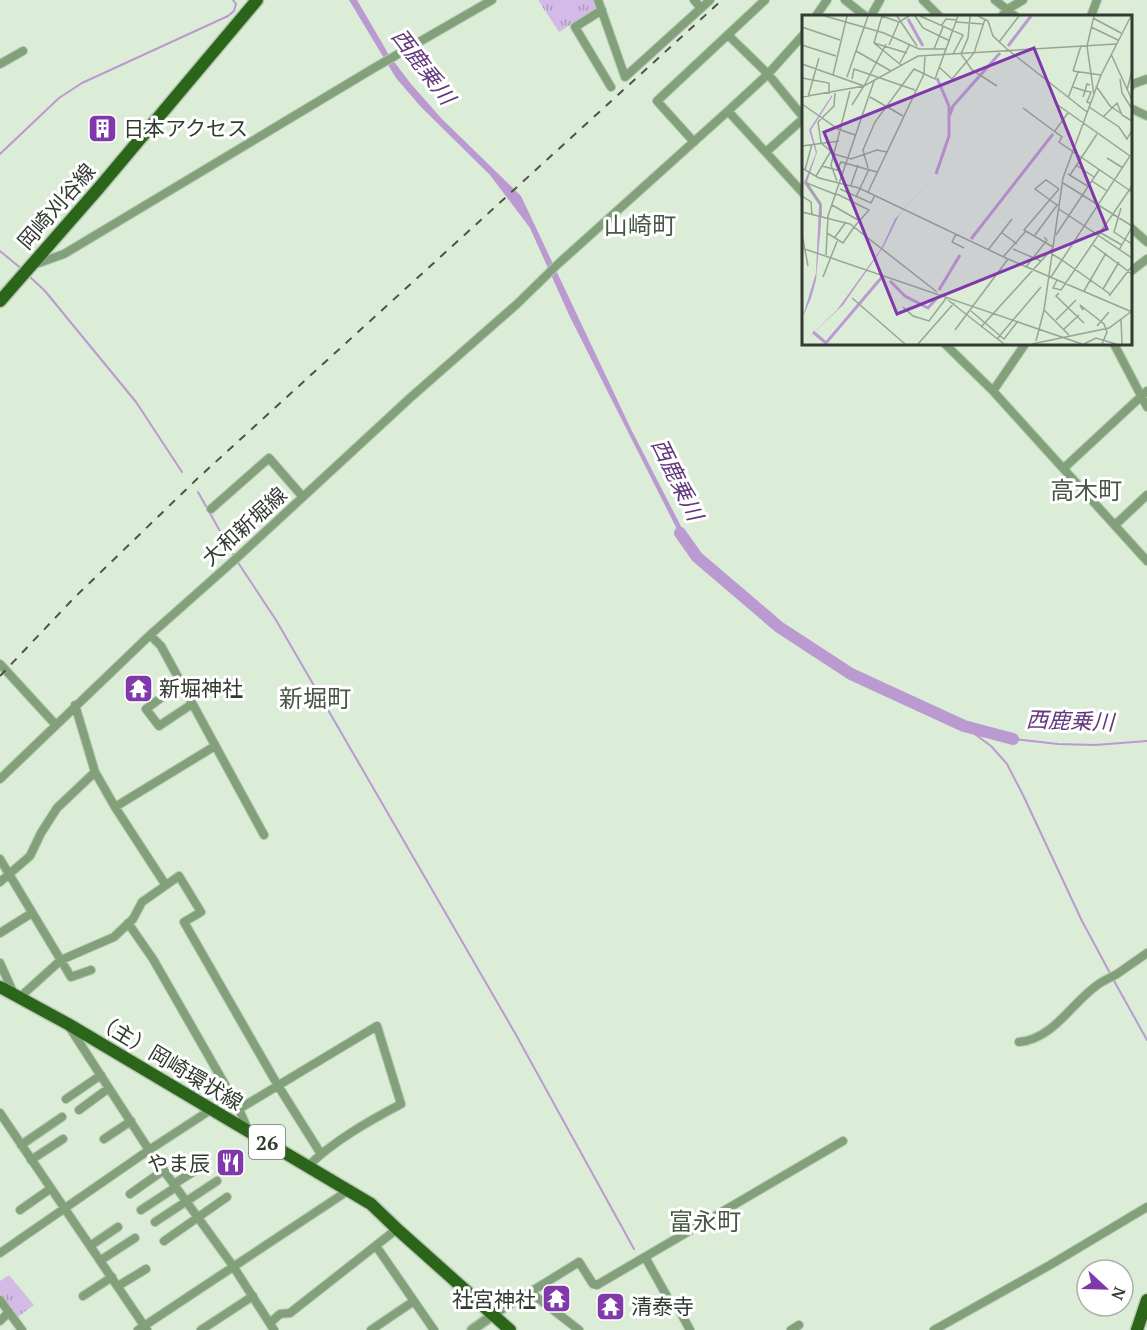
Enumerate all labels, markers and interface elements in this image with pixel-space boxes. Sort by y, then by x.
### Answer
inset map [802,15,1132,345]
water label: 西鹿乗川 [386,22,463,111]
building icon: 日本アクセス [86,112,118,144]
place label: 日本アクセス [123,114,248,142]
street label: 岡崎刈谷線 [11,157,101,255]
district label: 山崎町 [604,209,676,241]
water label: 西鹿乗川 [646,433,711,527]
district label: 高木町 [1050,474,1122,506]
street label: 大和新堀線 [196,480,292,572]
temple icon: 新堀神社 [122,672,154,704]
place label: 新堀神社 [159,674,243,702]
district label: 新堀町 [279,682,351,714]
water label: 西鹿乗川 [1026,704,1116,736]
street label: （主）岡崎環状線 [90,1006,248,1116]
road number: 26 [249,1125,285,1159]
restaurant icon: やま辰 [215,1147,247,1179]
place label: やま辰 [147,1149,210,1177]
district label: 富永町 [669,1205,741,1237]
north arrow [1075,1258,1135,1318]
temple icon: 社宮神社 [541,1283,573,1315]
text: N [1106,1284,1131,1303]
place label: 社宮神社 [452,1285,536,1313]
temple icon: 清泰寺 [594,1290,626,1322]
place label: 清泰寺 [631,1292,694,1320]

